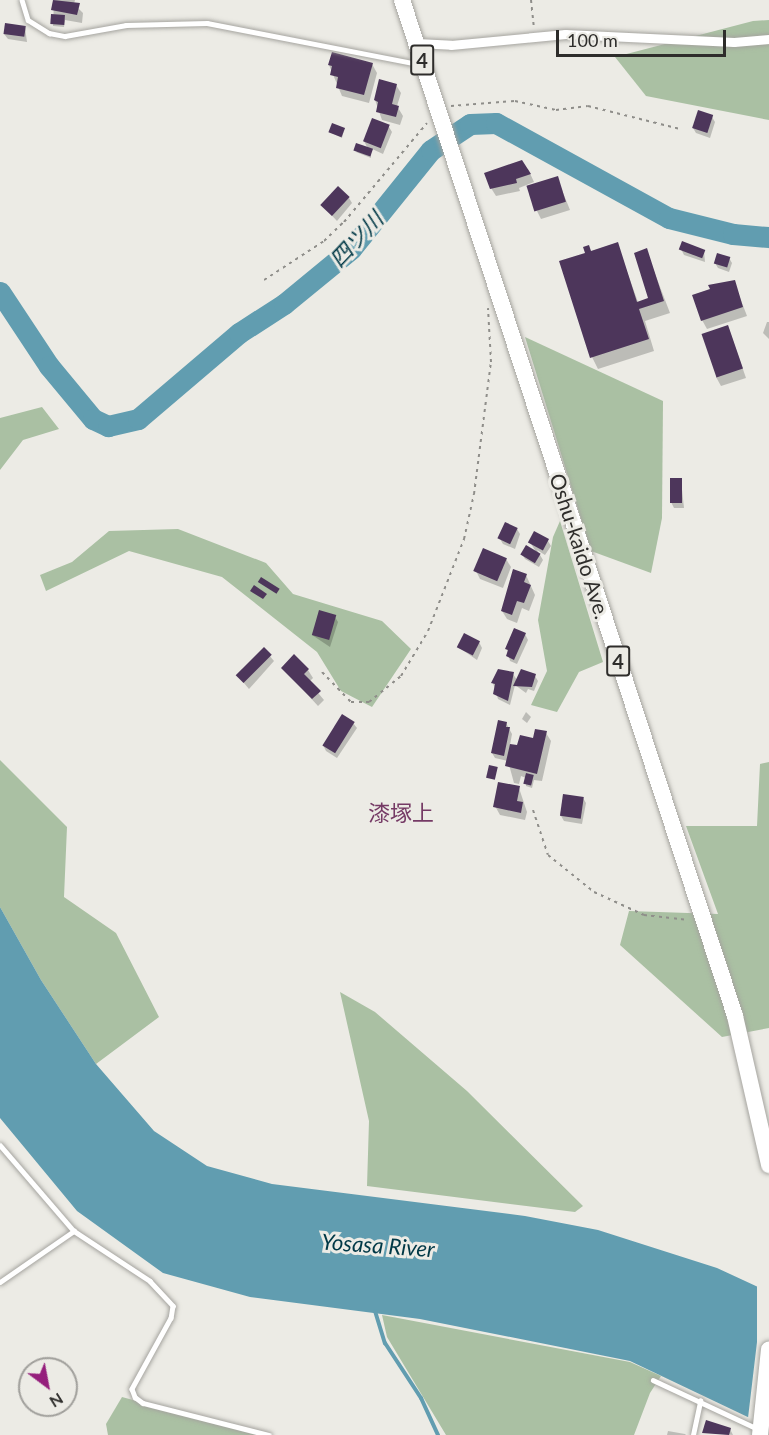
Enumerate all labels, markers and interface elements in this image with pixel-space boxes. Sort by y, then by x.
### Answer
scale bar [559,18,728,56]
text: 100 m [567,29,618,51]
road number: 4 [410,43,434,77]
water label: 四ツ川 [324,206,388,272]
street label: Oshu-kaido Ave. [545,470,615,622]
road number: 4 [606,644,630,678]
district label: 漆塚上 [368,800,434,826]
water label: Yosasa River [321,1228,435,1262]
north arrow [18,1357,78,1417]
text: N [46,1390,67,1412]

